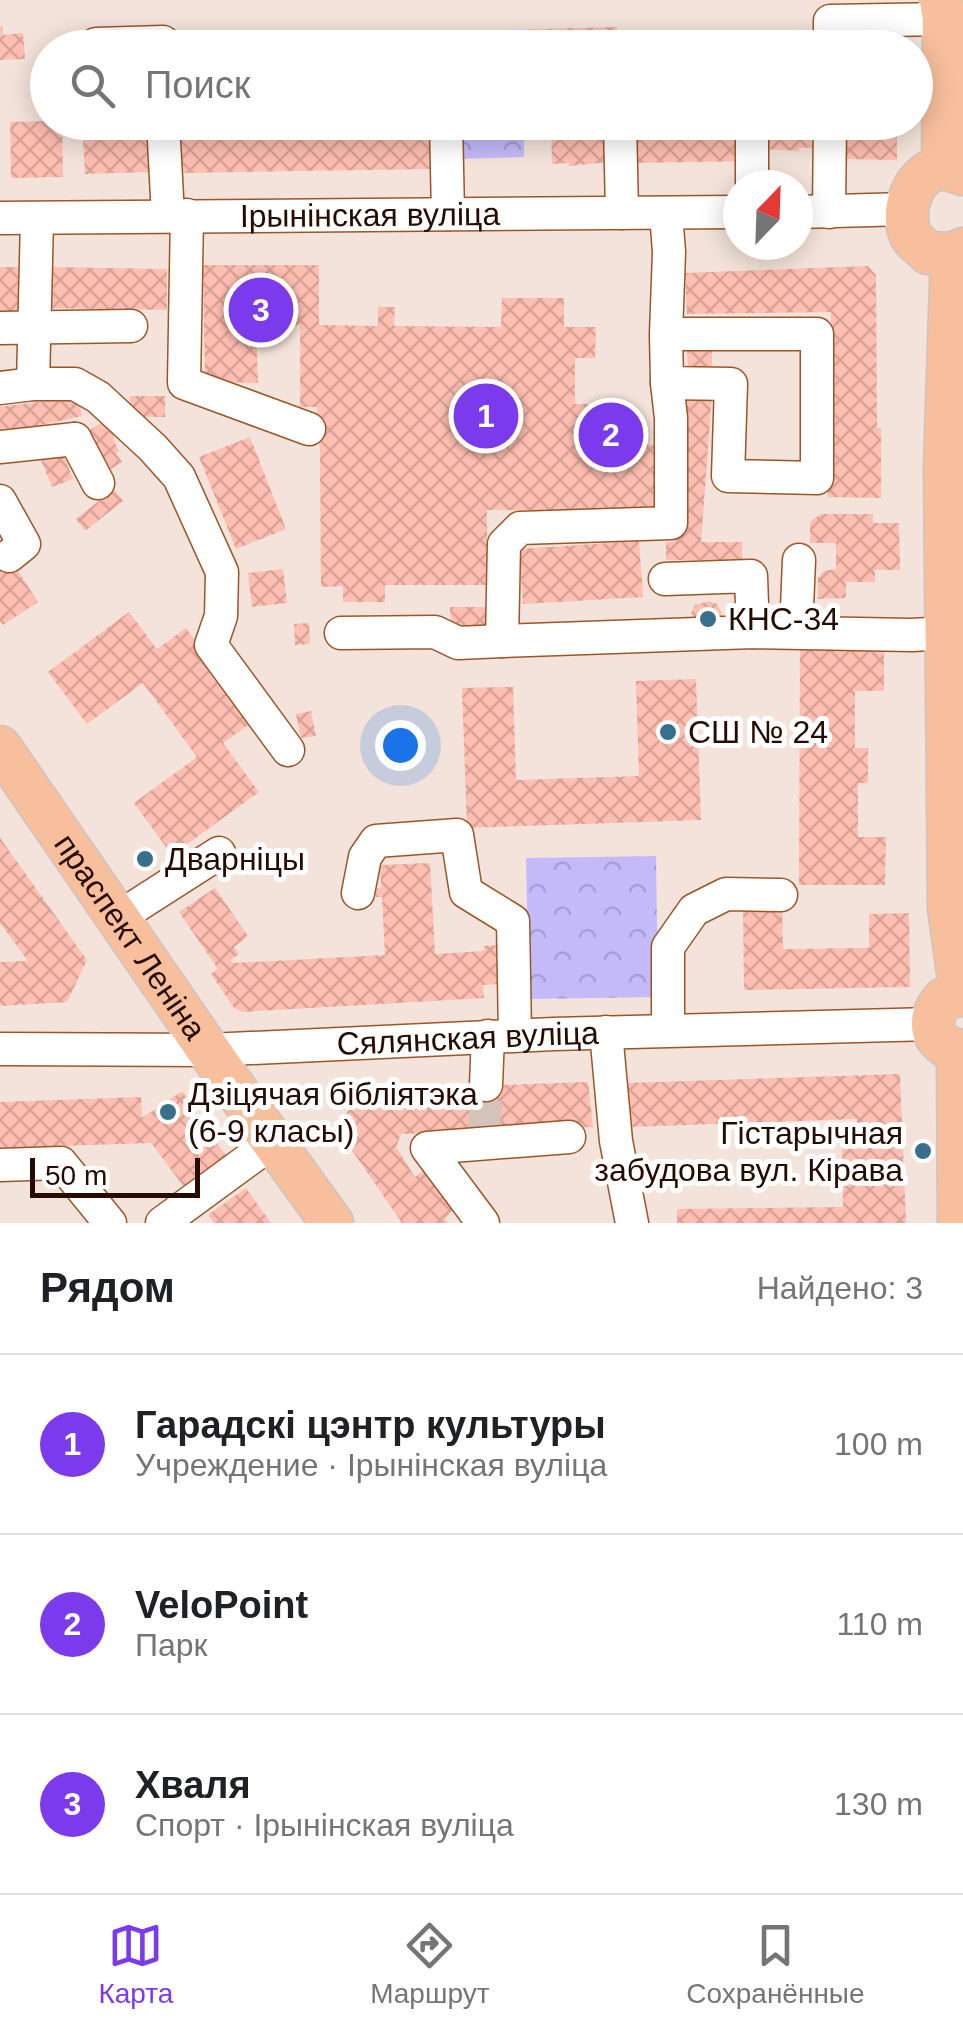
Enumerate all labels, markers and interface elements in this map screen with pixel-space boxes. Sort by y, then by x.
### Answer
search box [30,30,933,140]
icon: search [65,58,120,113]
text: Поиск [145,64,250,106]
north arrow [723,170,813,260]
street label: Ірынінская вуліца [240,196,501,234]
pin: 3 [228,272,294,348]
pin: 1 [454,378,518,454]
pin: 2 [578,398,644,472]
place label: КНС-34 [728,601,839,637]
marker: КНС-34 [697,608,719,630]
place label: СШ № 24 [688,714,828,750]
your location [375,720,426,771]
marker: СШ № 24 [657,721,679,743]
street label: праспект Леніна [47,827,213,1046]
place label: Дварніцы [165,841,305,877]
marker: Дварніцы [134,848,156,870]
street label: Сялянская вуліца [336,1015,599,1062]
place label: Дзіцячая бібліятэка (6-9 класы) [188,1076,478,1149]
marker: Дзіцячая бібліятэка (6-9 класы) [157,1101,179,1123]
place label: Гістарычная забудова вул. Кірава [594,1115,903,1188]
marker: Гістарычная забудова вул. Кірава [912,1140,934,1162]
scale bar [30,1153,200,1198]
text: 50 m [45,1160,107,1191]
text: Рядом [40,1264,175,1311]
text: Найдено: 3 [757,1270,923,1306]
text: Гарадскі цэнтр культуры [135,1404,606,1446]
text: 1 [64,1426,81,1462]
text: 100 m [834,1426,923,1462]
text: Учреждение · Ірынінская вуліца [135,1447,607,1483]
text: VeloPoint [135,1584,308,1626]
text: 2 [64,1606,81,1642]
text: 110 m [836,1606,923,1642]
text: Парк [135,1627,208,1663]
text: Хваля [135,1764,251,1806]
text: 3 [64,1786,81,1822]
text: 130 m [834,1786,923,1822]
text: Спорт · Ірынінская вуліца [135,1807,514,1843]
tab: Карта [98,1918,173,2010]
tab: Маршрут [370,1918,489,2010]
tab: Сохранённые [686,1918,865,2010]

